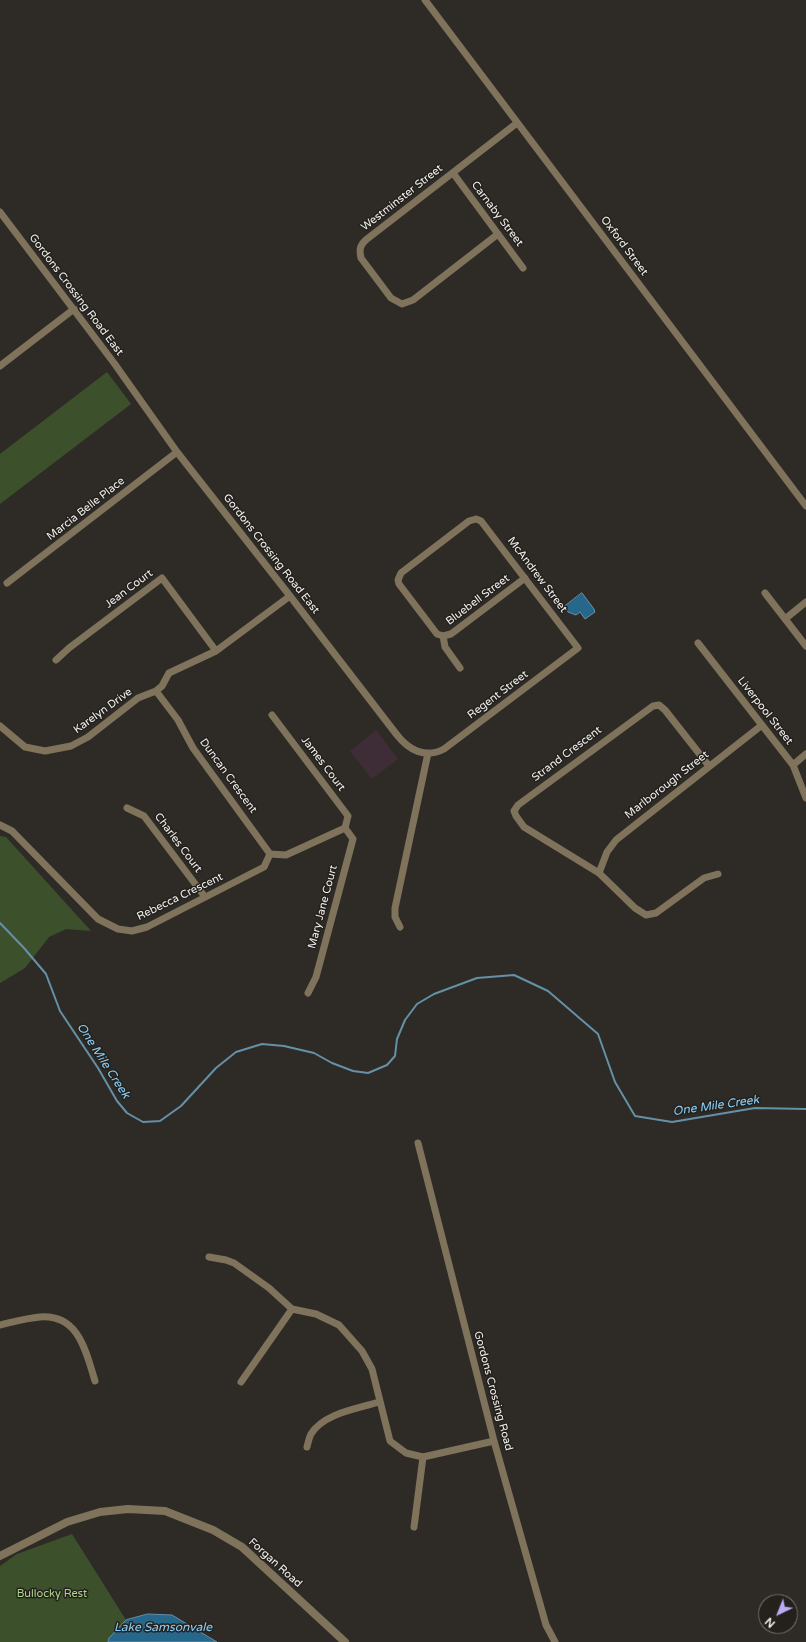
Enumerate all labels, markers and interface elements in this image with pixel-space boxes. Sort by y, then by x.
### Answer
street label: Westminster Street [359,162,445,234]
street label: Carnaby Street [468,179,526,249]
street label: Oxford Street [597,214,651,278]
street label: Gordons Crossing Road East [26,232,126,358]
street label: Marcia Belle Place [44,475,128,543]
street label: Gordons Crossing Road East [220,491,322,617]
street label: McAndrew Street [504,535,570,615]
street label: Jean Court [103,567,155,611]
street label: Bluebell Street [444,572,512,628]
street label: Regent Street [465,668,531,722]
street label: Liverpool Street [734,674,796,748]
street label: Karelyn Drive [71,685,135,737]
street label: Strand Crescent [530,724,604,784]
street label: James Court [298,734,348,794]
street label: Duncan Crescent [196,736,260,816]
street label: Marlborough Street [622,748,712,822]
street label: Charles Court [151,811,205,875]
street label: Mary Jane Court [305,864,341,950]
street label: Rebecca Crescent [135,870,225,924]
water label: One Mile Creek [73,1021,133,1101]
water label: One Mile Creek [672,1093,760,1119]
street label: Gordons Crossing Road [471,1330,515,1452]
street label: Forgan Road [246,1536,304,1590]
park label: Bullocky Rest [17,1587,87,1601]
north arrow [758,1594,798,1634]
text: N [762,1615,778,1630]
water label: Lake Samsonvale [114,1621,212,1635]

